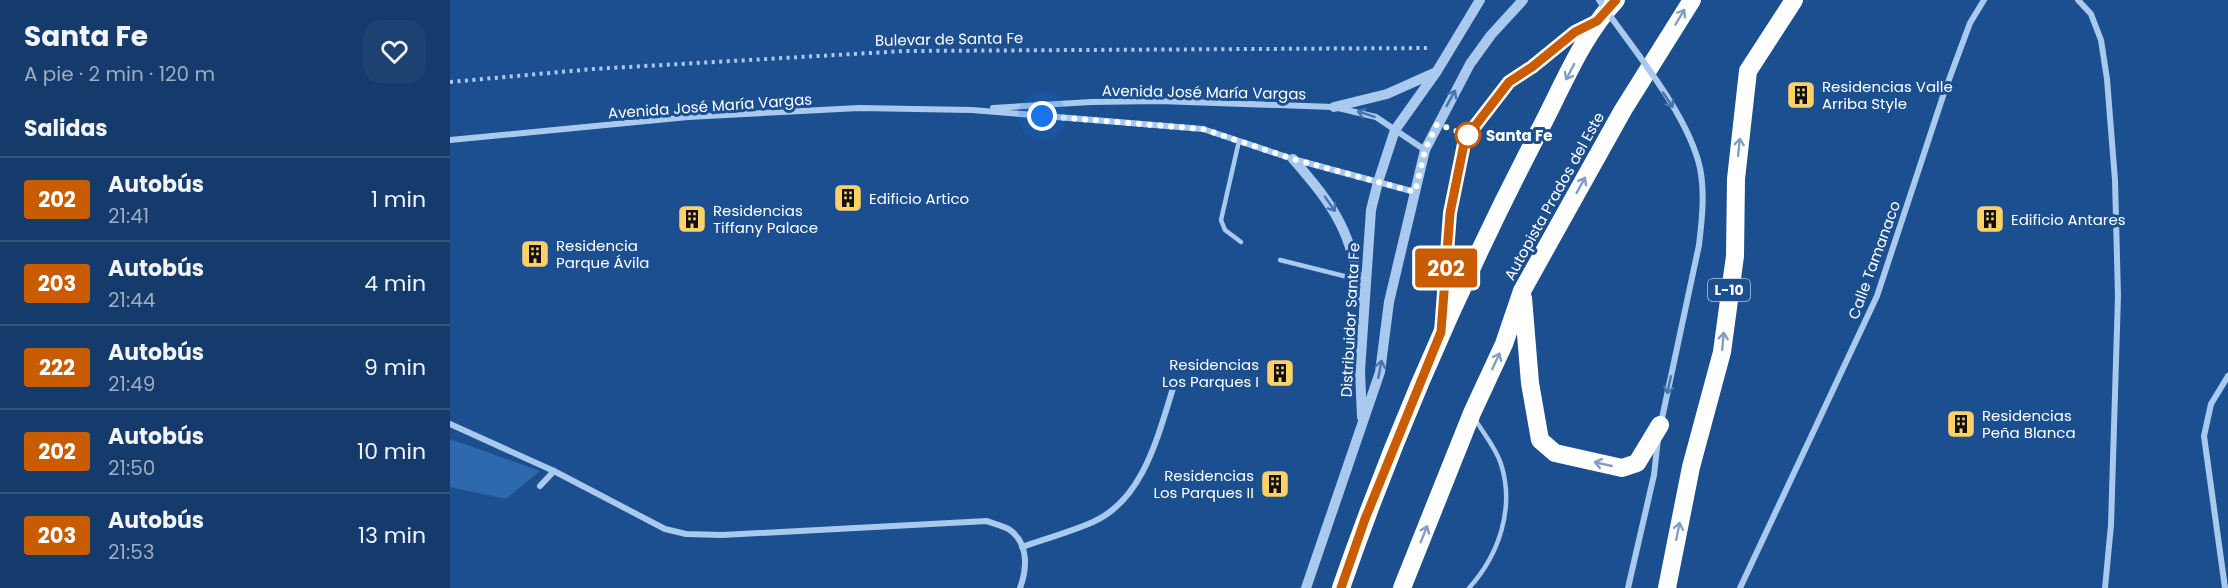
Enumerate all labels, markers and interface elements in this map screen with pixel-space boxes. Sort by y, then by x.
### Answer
one-way arrow [1674,9,1686,26]
text: Santa Fe [24,17,148,56]
button: heart [363,20,426,83]
street label: Bulevar de Santa Fe [875,27,1023,51]
text: A pie · 2 min · 120 m [24,60,215,88]
one-way arrow [1564,63,1575,81]
place label: Residencias Valle Arriba Style [1822,76,1953,114]
building icon: Residencias Valle Arriba Style [1785,79,1817,111]
street label: Avenida José María Vargas [1102,80,1307,104]
street label: Avenida José María Vargas [607,88,813,124]
one-way arrow [1445,90,1457,107]
one-way arrow [1662,92,1674,108]
your location [1027,101,1057,131]
one-way arrow [1357,108,1376,119]
street label: Autopista Prados del Este [1499,108,1609,284]
text: Salidas [24,113,108,144]
marker: Santa Fe [1455,122,1481,148]
place label: Santa Fe [1486,125,1552,146]
one-way arrow [1734,138,1745,158]
text: Autobús [108,169,204,200]
one-way arrow [1576,177,1587,195]
building icon: Edificio Artico [832,182,864,214]
text: 1 min [371,184,426,215]
text: 202 [38,185,76,214]
place label: Edificio Artico [869,188,969,209]
one-way arrow [1324,196,1336,212]
street label: Calle Tamanaco [1843,198,1905,322]
place label: Residencias Tiffany Palace [713,200,818,238]
text: 21:41 [108,202,149,230]
building icon: Residencias Tiffany Palace [676,203,708,235]
building icon: Edificio Antares [1974,203,2006,235]
place label: Edificio Antares [2011,209,2126,230]
place label: Residencia Parque Ávila [556,235,650,273]
building icon: Residencia Parque Ávila [519,238,551,270]
street label: Distribuidor Santa Fe [1335,242,1365,398]
line badge: 202 [1412,248,1480,288]
text: Autobús [108,253,204,284]
text: 202 [1427,254,1465,283]
text: 4 min [364,268,426,299]
text: 203 [38,269,76,298]
road number: L-10 [1708,279,1750,301]
text: 21:44 [108,286,155,314]
one-way arrow [1718,332,1729,351]
text: Autobús [108,337,204,368]
text: 9 min [364,352,426,383]
one-way arrow [1491,352,1503,370]
text: 222 [39,353,75,382]
place label: Residencias Los Parques I [1162,354,1259,392]
building icon: Residencias Los Parques I [1264,357,1296,389]
one-way arrow [1375,360,1386,379]
text: 21:49 [108,370,155,398]
one-way arrow [1663,374,1674,394]
place label: Residencias Peña Blanca [1982,405,2076,443]
building icon: Residencias Peña Blanca [1945,408,1977,440]
text: Autobús [108,421,204,452]
text: 10 min [357,436,426,467]
text: 202 [38,437,76,466]
text: 21:50 [108,454,155,482]
one-way arrow [1594,458,1613,469]
place label: Residencias Los Parques II [1153,465,1254,503]
building icon: Residencias Los Parques II [1259,468,1291,500]
text: Autobús [108,505,204,536]
text: 13 min [358,520,426,551]
text: 203 [38,521,76,550]
one-way arrow [1673,521,1684,541]
one-way arrow [1419,525,1430,543]
text: 21:53 [108,538,155,566]

